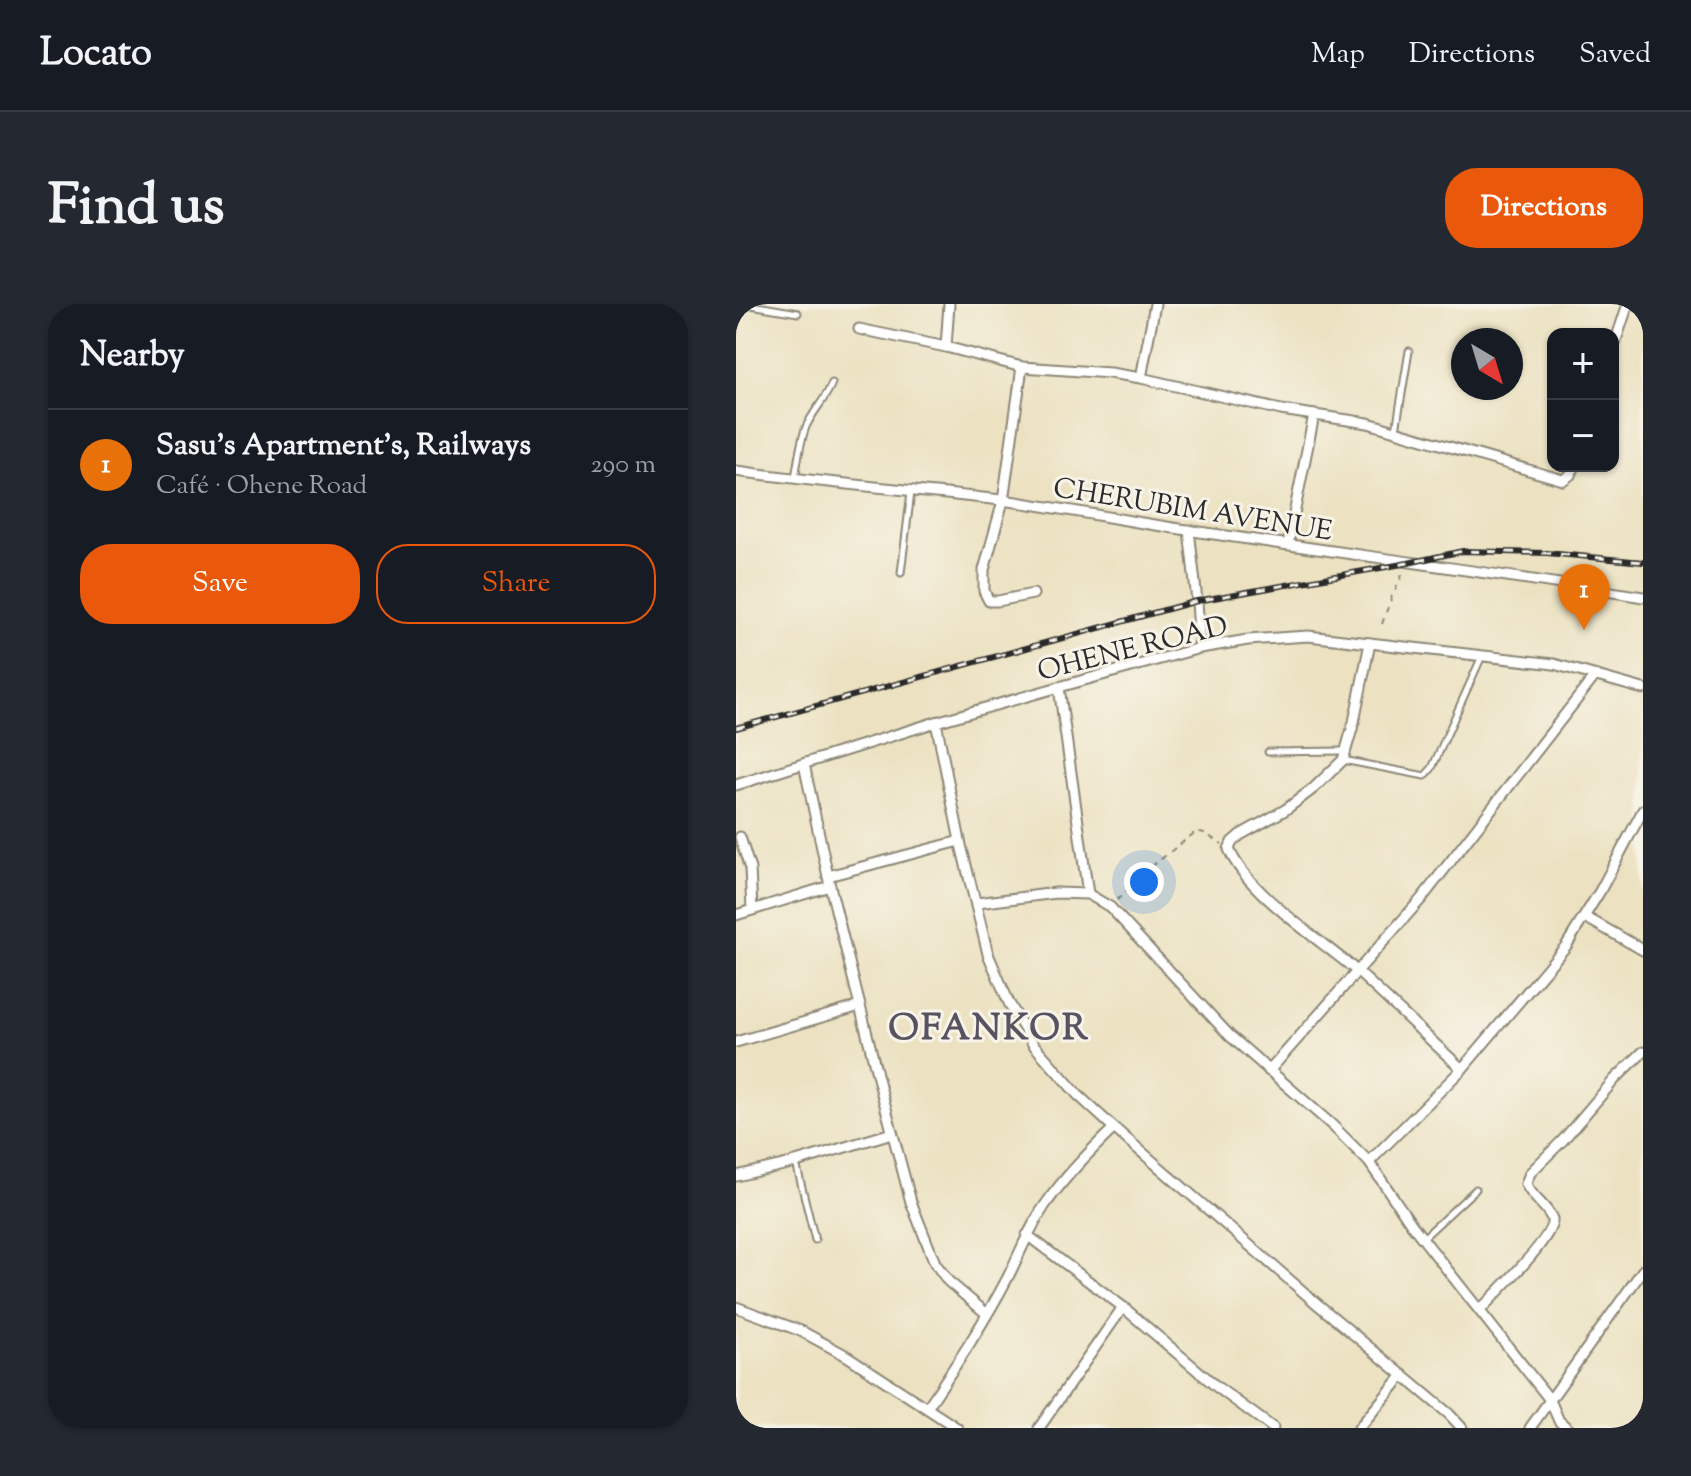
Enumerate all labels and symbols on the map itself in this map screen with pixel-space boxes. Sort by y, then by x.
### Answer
north arrow [1451,328,1523,400]
street label: CHERUBIM AVENUE [1050,469,1335,553]
pin: 1 [1558,564,1610,630]
street label: OHENE ROAD [1033,607,1232,693]
your location [1124,862,1164,902]
district label: OFANKOR [888,1004,1090,1056]

